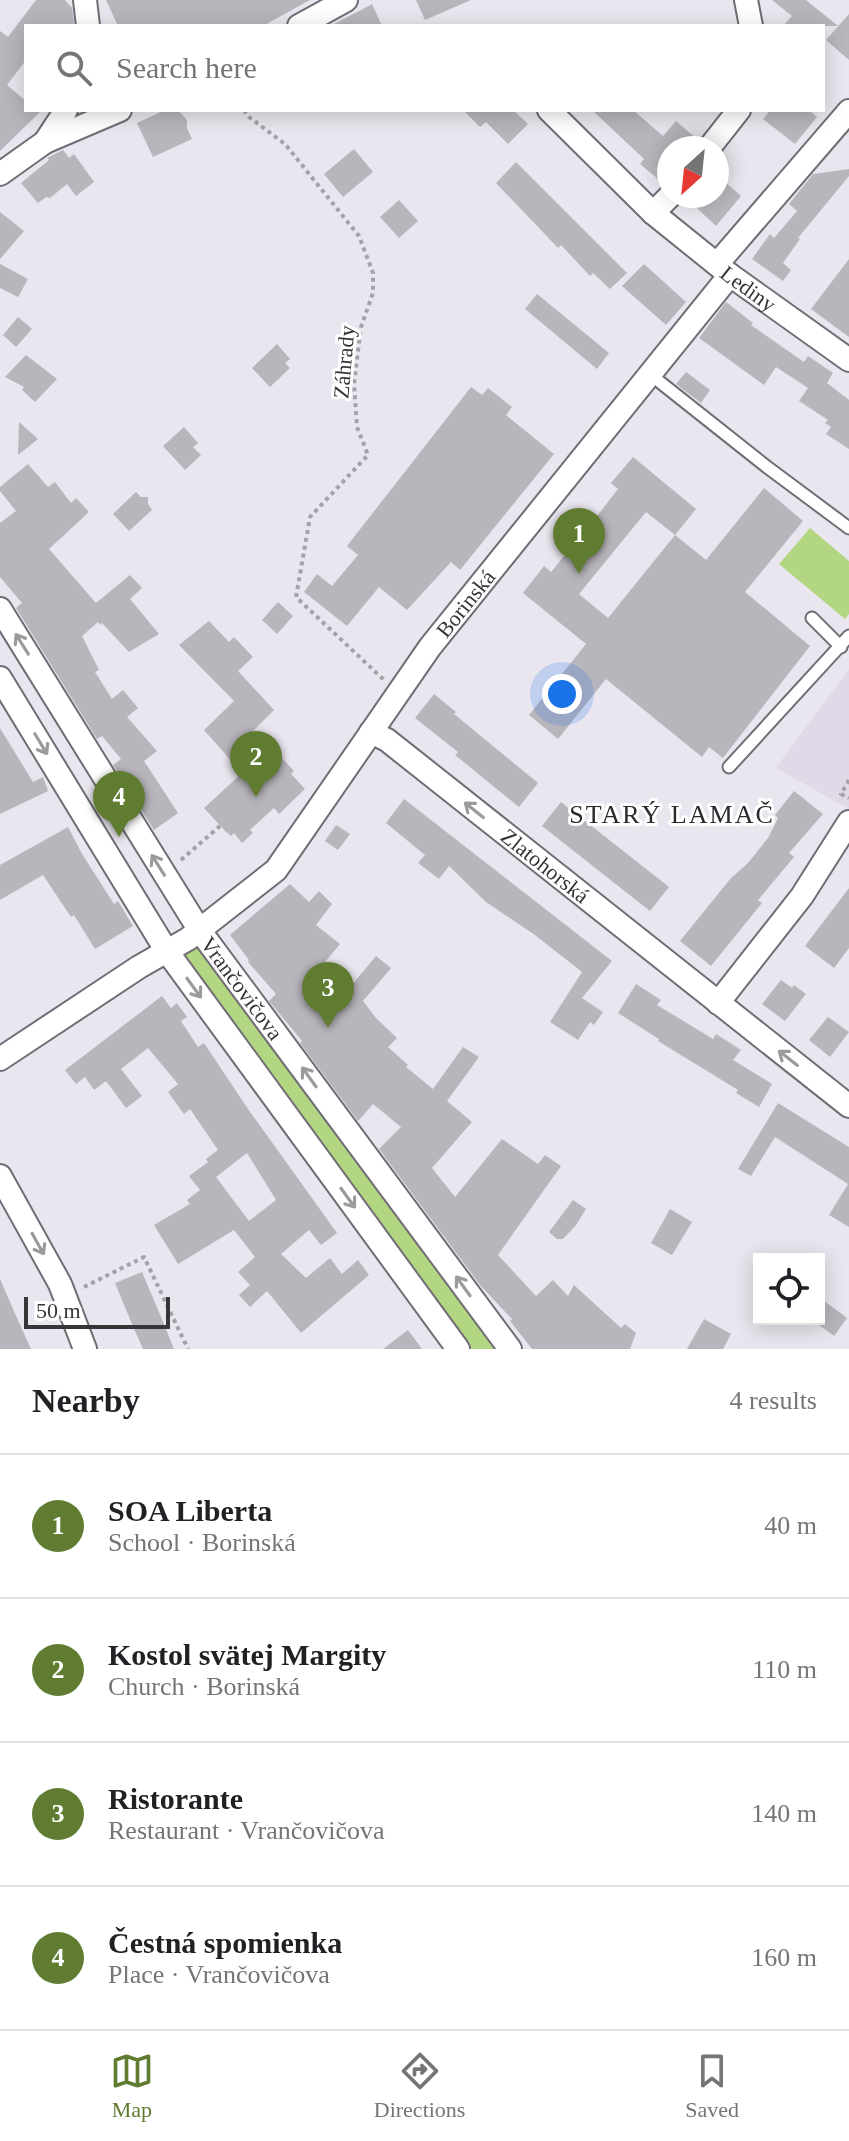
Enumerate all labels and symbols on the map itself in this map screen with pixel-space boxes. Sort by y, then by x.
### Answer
north arrow [657,136,729,208]
street label: Lediny [716,260,781,317]
street label: Záhrady [328,324,360,400]
pin: 1 [553,508,605,574]
street label: Borinská [431,564,500,642]
one-way arrow [13,633,29,656]
your location [542,674,582,714]
pin: 2 [230,731,282,797]
one-way arrow [33,732,49,755]
pin: 4 [93,771,145,837]
district label: STARÝ LAMAČ [569,800,775,829]
one-way arrow [464,801,485,818]
street label: Zlatohorská [496,823,595,908]
one-way arrow [150,855,166,877]
street label: Vrančovičova [196,932,289,1045]
pin: 3 [302,962,354,1028]
one-way arrow [185,977,202,998]
one-way arrow [778,1050,799,1067]
one-way arrow [300,1067,317,1089]
one-way arrow [339,1186,356,1208]
one-way arrow [30,1232,46,1255]
one-way arrow [455,1276,472,1298]
scale bar [24,1293,170,1329]

